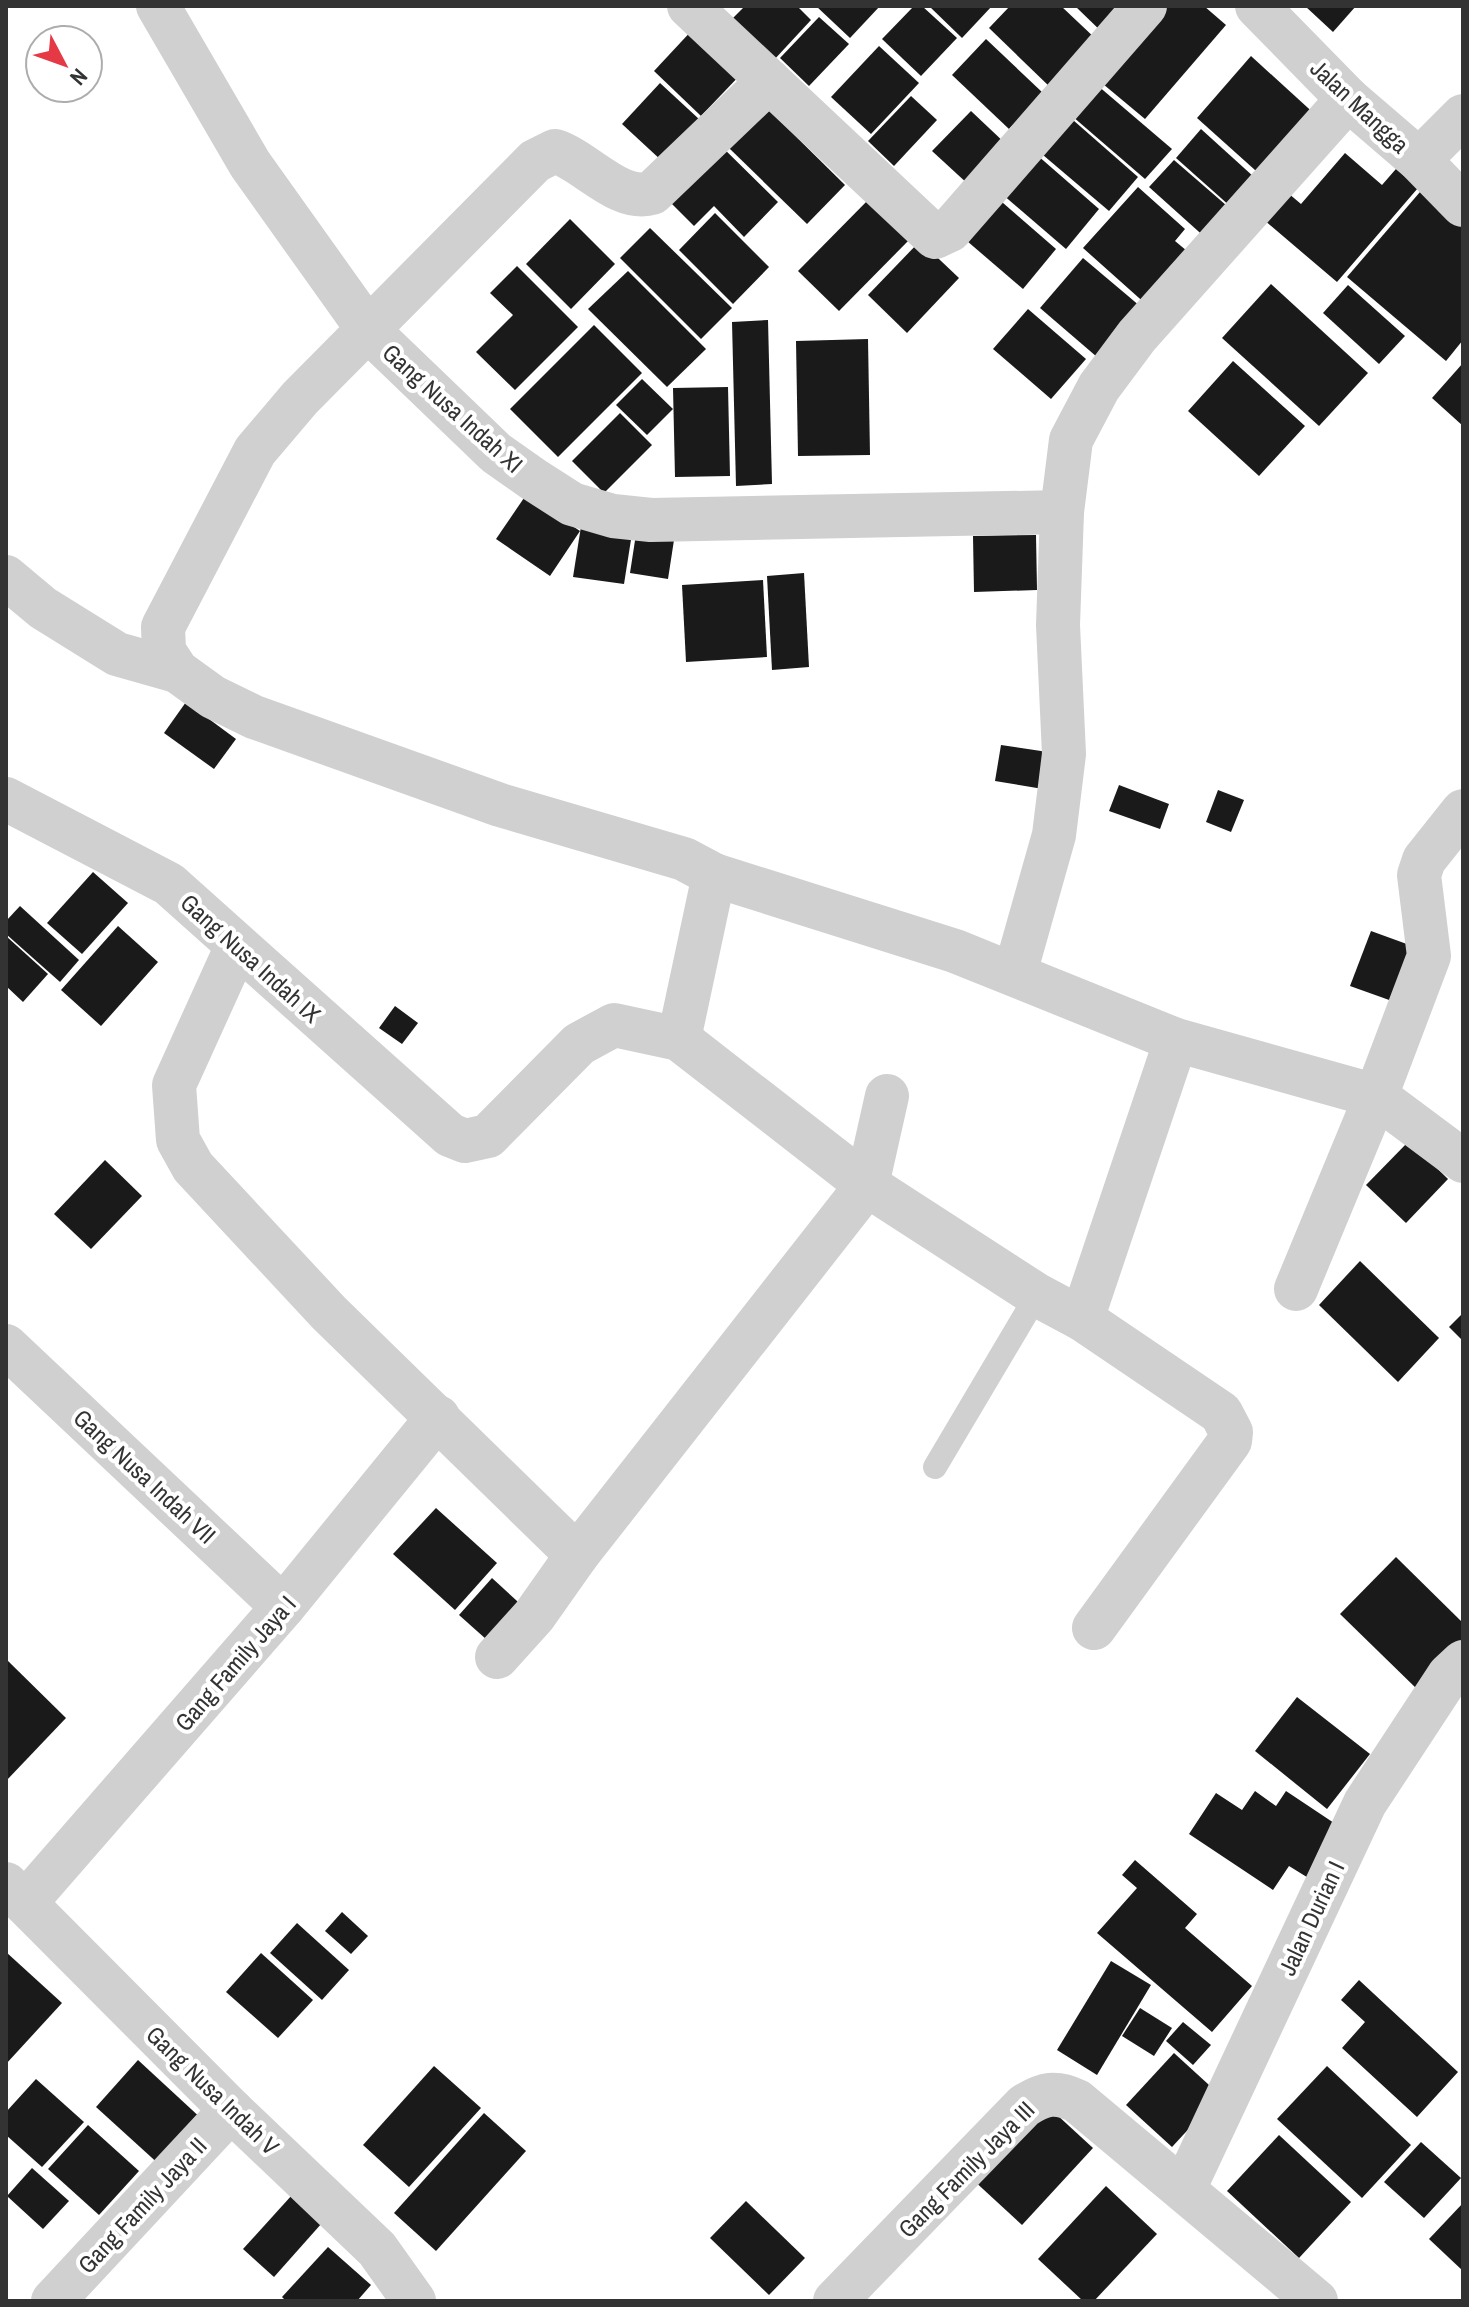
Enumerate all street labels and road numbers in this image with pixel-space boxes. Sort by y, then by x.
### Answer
street label: Jalan Mangga [1304,52,1416,160]
street label: Gang Nusa Indah XI [376,336,530,480]
street label: Gang Nusa Indah IX [174,886,329,1030]
street label: Gang Nusa Indah VII [67,1402,223,1550]
street label: Gang Family Jaya I [167,1588,303,1738]
street label: Jalan Durian I [1271,1856,1351,1980]
street label: Gang Nusa Indah V [140,2018,286,2162]
street label: Gang Family Jaya III [891,2094,1041,2244]
street label: Gang Family Jaya II [71,2130,213,2280]

